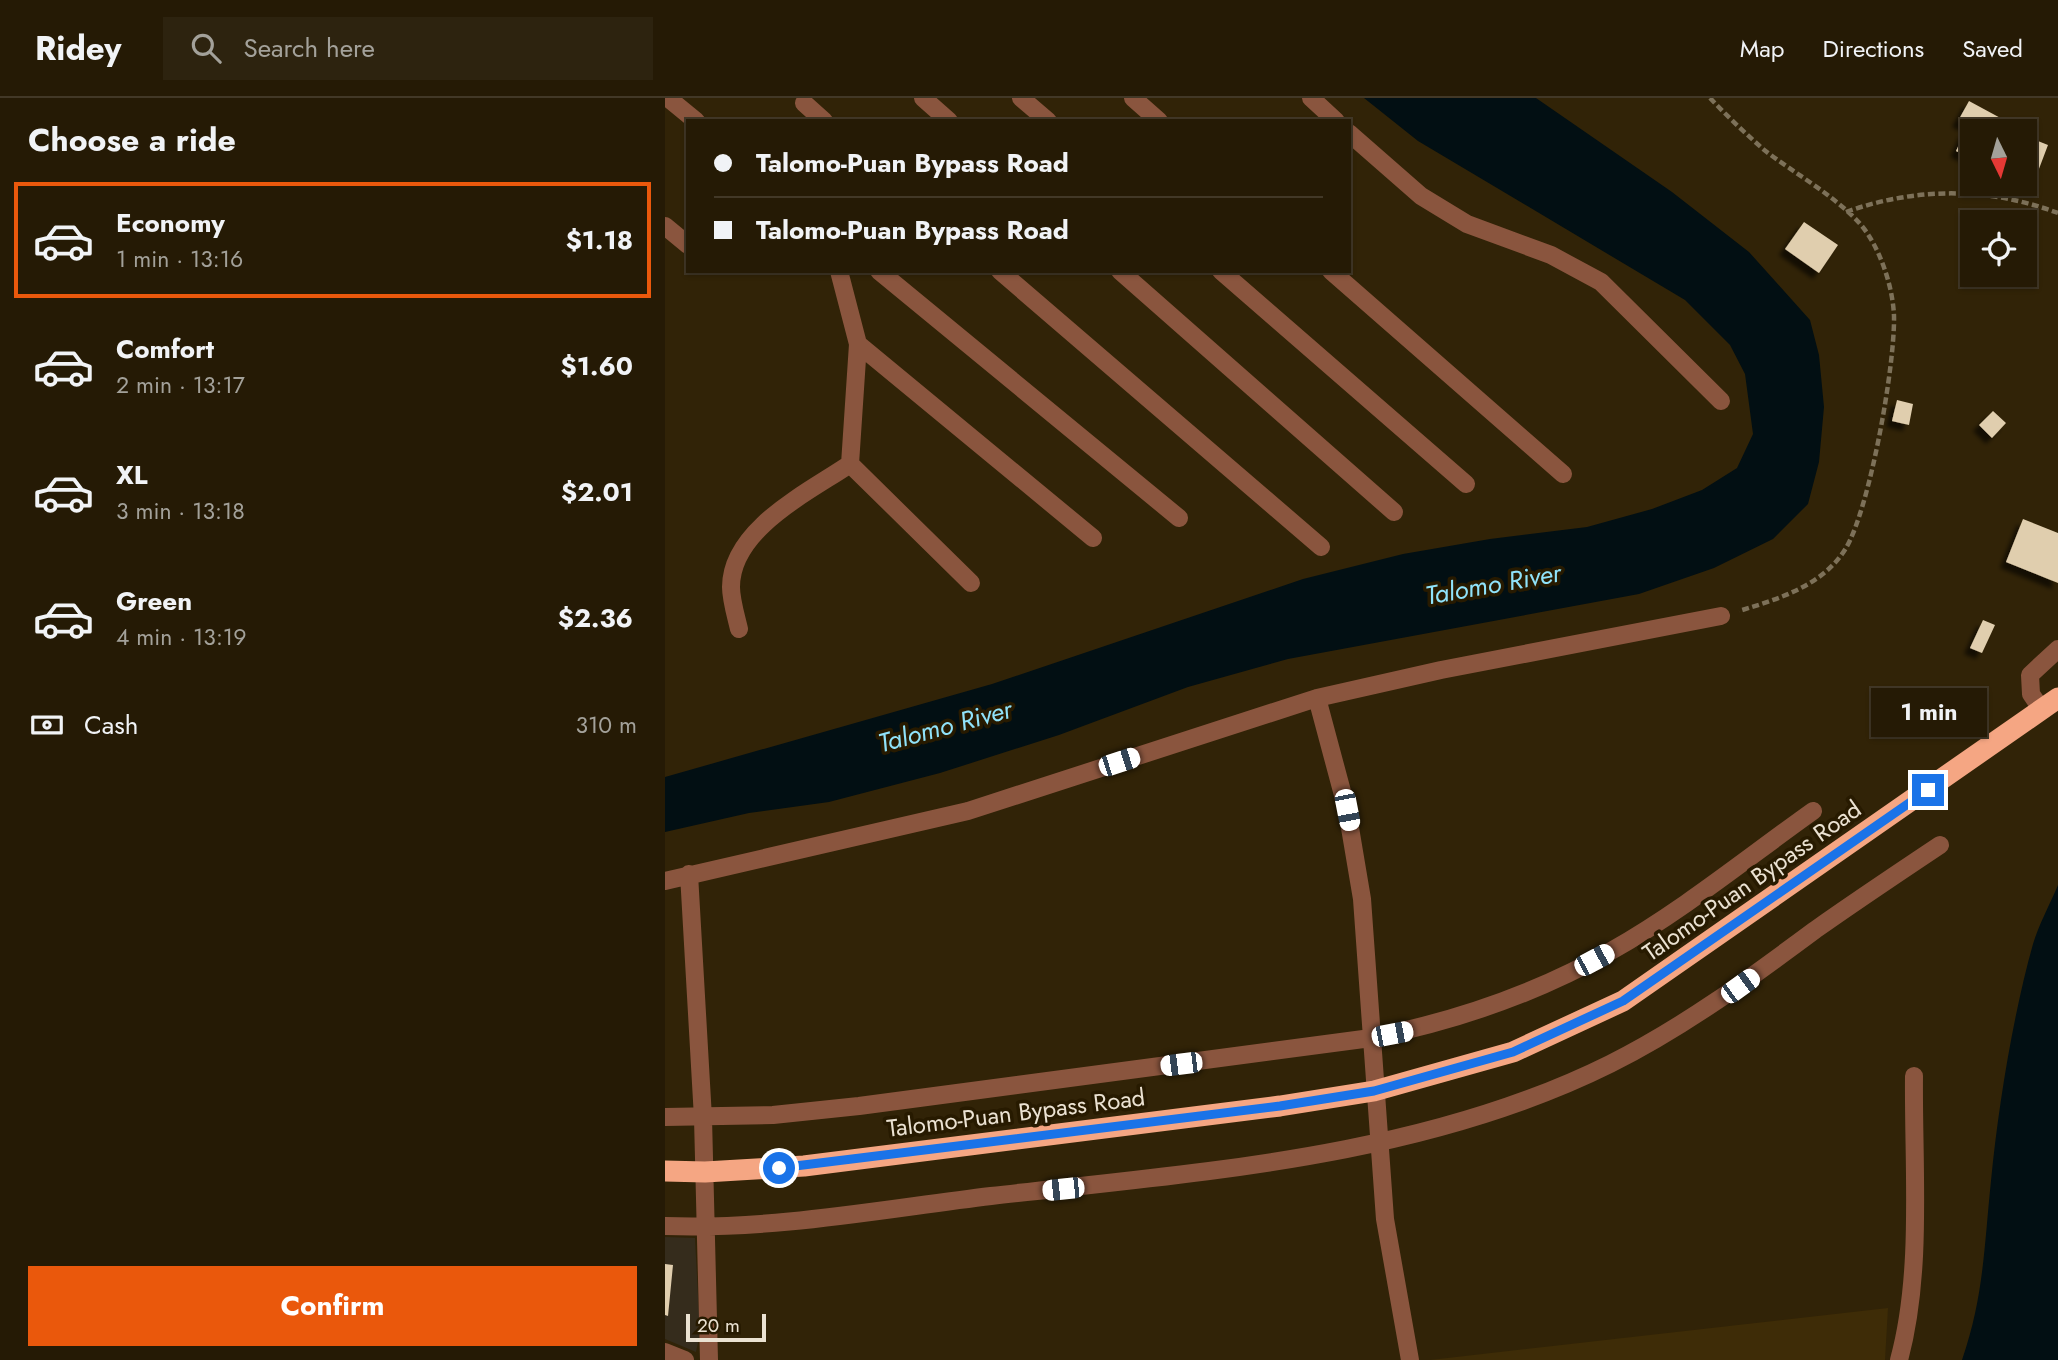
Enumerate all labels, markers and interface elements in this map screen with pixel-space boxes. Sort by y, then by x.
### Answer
search box [163,17,653,80]
text: Ridey [35,25,121,72]
icon: search [187,29,225,67]
text: Search here [243,29,375,67]
text: Map [1740,31,1785,66]
text: Directions [1823,31,1924,66]
text: Saved [1962,31,2023,66]
text: Choose a ride [28,117,236,163]
north arrow [1960,119,2037,196]
map controls [1960,119,2037,287]
text: Talomo-Puan Bypass Road [756,144,1069,182]
text: Economy [116,204,225,242]
icon: car [32,209,95,272]
button: locate [1960,210,2037,287]
text: Talomo-Puan Bypass Road [756,211,1069,249]
text: $1.18 [566,221,633,259]
text: 1 min · 13:16 [116,242,243,276]
text: Comfort [116,330,214,368]
icon: car [32,335,95,398]
text: $1.60 [561,347,633,385]
text: 2 min · 13:17 [116,368,245,402]
text: XL [116,456,148,494]
icon: car [32,461,95,524]
text: $2.01 [561,473,633,511]
text: 3 min · 13:18 [116,494,245,528]
water label: Talomo River [1422,553,1565,615]
text: Green [116,582,192,620]
icon: car [32,587,95,650]
text: $2.36 [558,599,633,637]
text: 4 min · 13:19 [116,620,246,654]
callout: 1 min [1870,688,1986,738]
water label: Talomo River [874,690,1018,762]
text: 1 min [1900,695,1958,729]
icon: cash [28,706,66,744]
text: Cash [84,706,138,744]
text: 310 m [575,708,637,742]
car [1096,746,1143,778]
route end [1912,774,1944,806]
car [1333,787,1362,833]
street label: Talomo-Puan Bypass Road [1635,792,1868,969]
car [1571,941,1618,979]
car [1717,965,1764,1007]
car [1370,1020,1415,1048]
car [1159,1051,1204,1077]
street label: Talomo-Puan Bypass Road [885,1079,1147,1146]
route start [763,1152,795,1184]
car [1042,1176,1085,1202]
button: Confirm [28,1266,637,1346]
scale bar [686,1311,767,1343]
text: 20 m [697,1312,740,1339]

